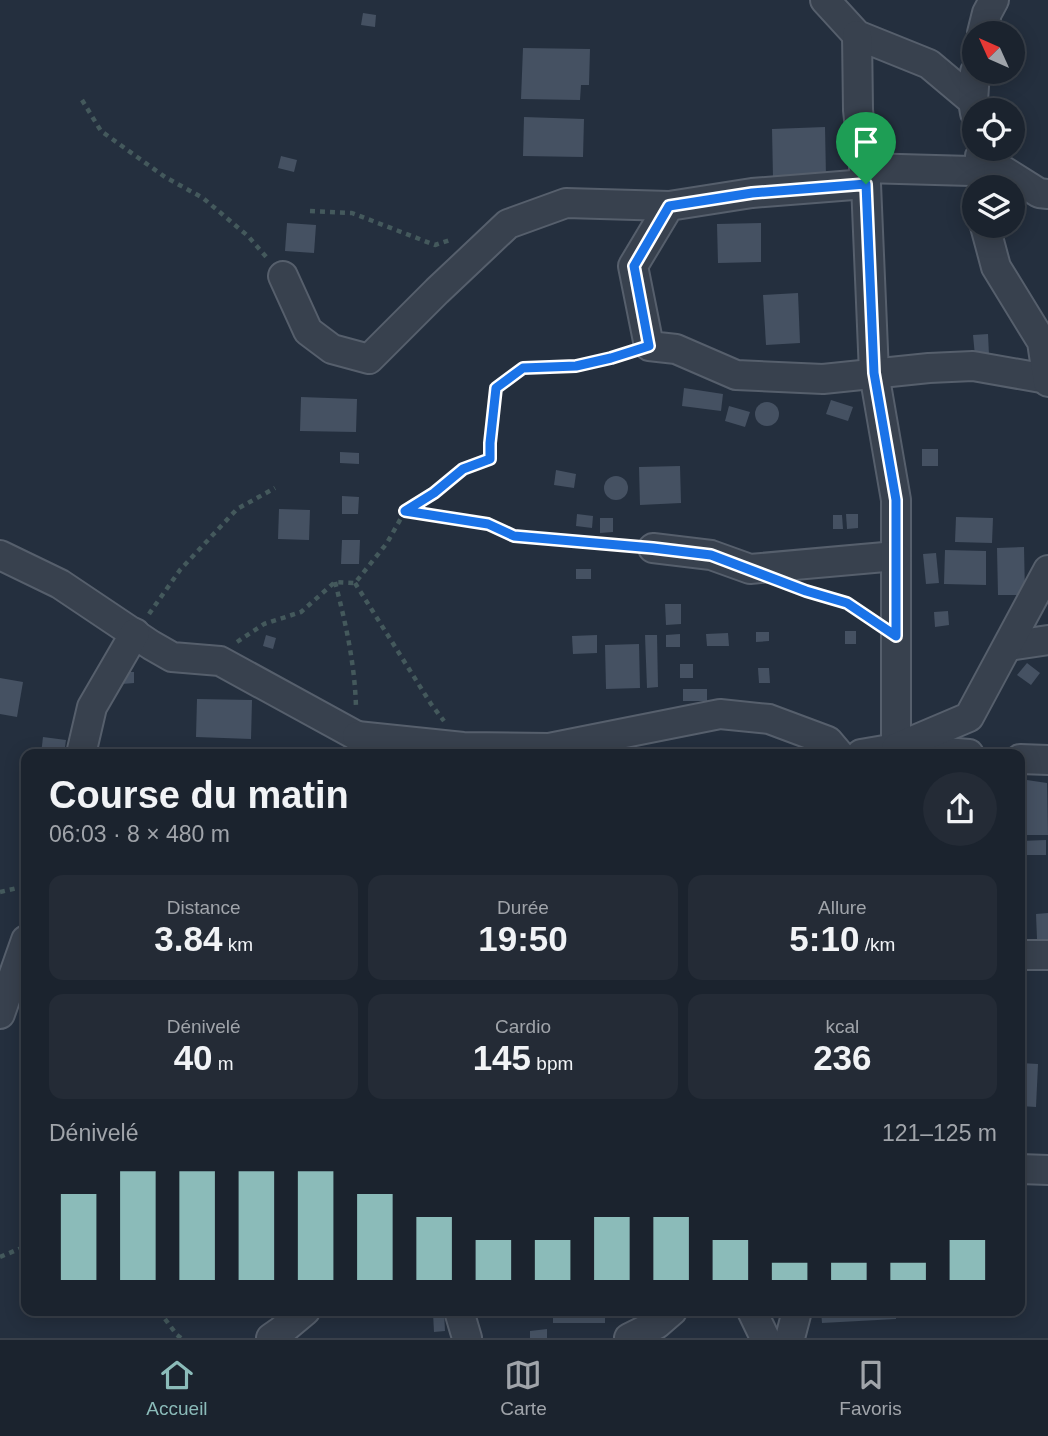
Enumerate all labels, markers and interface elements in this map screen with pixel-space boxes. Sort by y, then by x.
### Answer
north arrow [962,21,1026,84]
map controls [962,21,1025,238]
button: locate [962,98,1025,161]
pin [836,112,896,184]
icon: arrive [847,123,885,161]
button: layers [962,175,1025,238]
button: share [923,772,997,846]
text: Course du matin [49,774,349,816]
text: 06:03 · 8 × 480 m [49,821,230,847]
text: Distance [167,897,241,918]
text: Durée [497,897,549,918]
text: Allure [818,897,867,918]
text: 3.84 [154,919,222,958]
text: 19:50 [478,919,568,958]
text: 5:10 [789,919,859,958]
text: km [222,934,253,955]
text: /km [859,934,895,955]
text: Dénivelé [167,1016,241,1037]
text: Cardio [495,1016,551,1037]
text: kcal [825,1016,859,1037]
text: 40 [174,1038,213,1077]
text: 145 [473,1038,531,1077]
text: 236 [813,1038,872,1077]
text: m [213,1053,234,1074]
text: bpm [531,1053,573,1074]
text: Dénivelé [49,1120,139,1146]
text: 121–125 m [882,1120,997,1146]
tab: Accueil [146,1356,208,1420]
tab: Carte [500,1356,547,1420]
tab: Favoris [839,1356,902,1420]

